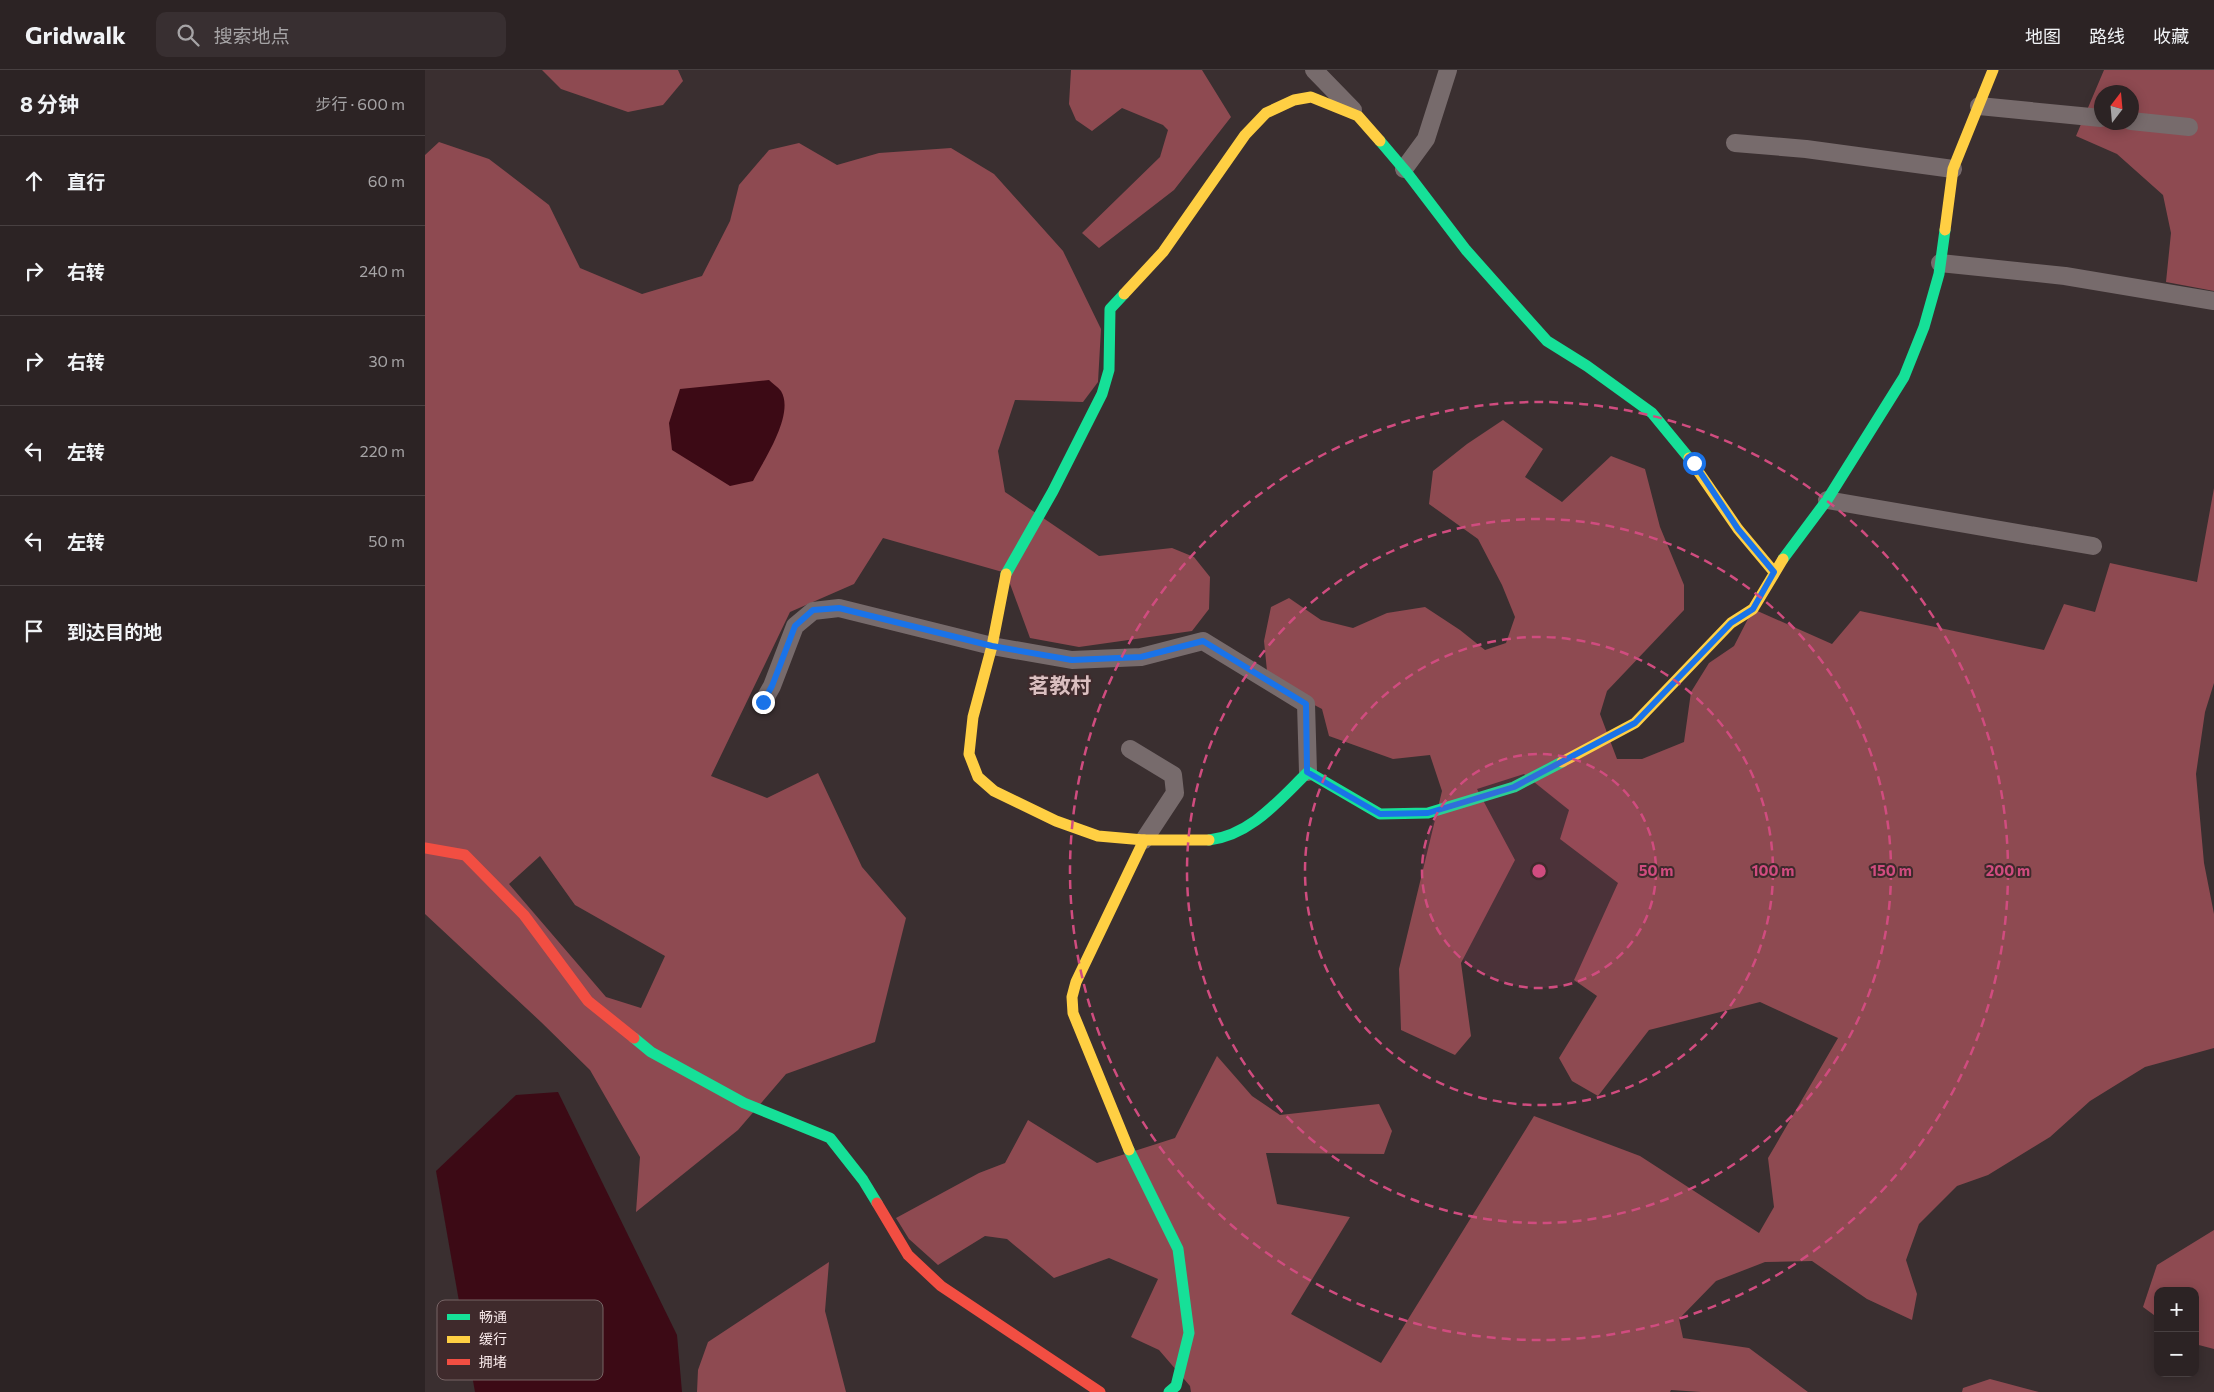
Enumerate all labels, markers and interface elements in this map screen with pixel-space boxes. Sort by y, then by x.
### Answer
search box [156,12,506,57]
text: Gridwalk [25,20,126,49]
icon: search [174,21,202,49]
text: 搜索地点 [214,24,290,47]
text: 地图 [2025,25,2061,47]
text: 路线 [2089,25,2125,47]
text: 收藏 [2153,25,2189,47]
north arrow [2094,85,2139,130]
text: 8 分钟 [20,91,79,116]
text: 步行 · 600 m [315,94,405,113]
icon: ahead [20,167,48,195]
text: 直行 [67,170,105,193]
text: 60 m [368,171,405,190]
icon: right [20,257,48,285]
text: 右转 [67,260,105,283]
text: 240 m [359,261,405,280]
icon: right [20,347,48,375]
text: 右转 [67,350,105,373]
text: 30 m [368,351,405,370]
icon: left [20,437,48,465]
text: 左转 [67,440,105,463]
text: 220 m [360,441,405,460]
route start [1683,452,1706,475]
icon: left [20,527,48,555]
text: 左转 [67,530,105,553]
text: 50 m [368,531,405,550]
icon: arrive [20,617,48,645]
text: 到达目的地 [67,620,162,643]
district label: 茗教村 [1029,672,1092,697]
route end [752,691,775,714]
text: 50 m [1639,861,1673,879]
text: 100 m [1752,861,1794,879]
text: 150 m [1870,861,1912,879]
text: 200 m [1986,861,2030,879]
centre of rings [1530,862,1548,880]
map controls [2154,1287,2199,1377]
button: + [2154,1287,2199,1332]
legend [437,1300,603,1380]
text: 畅通 [479,1308,507,1325]
text: 缓行 [479,1330,507,1347]
button: − [2154,1332,2199,1377]
text: 拥堵 [479,1353,507,1370]

